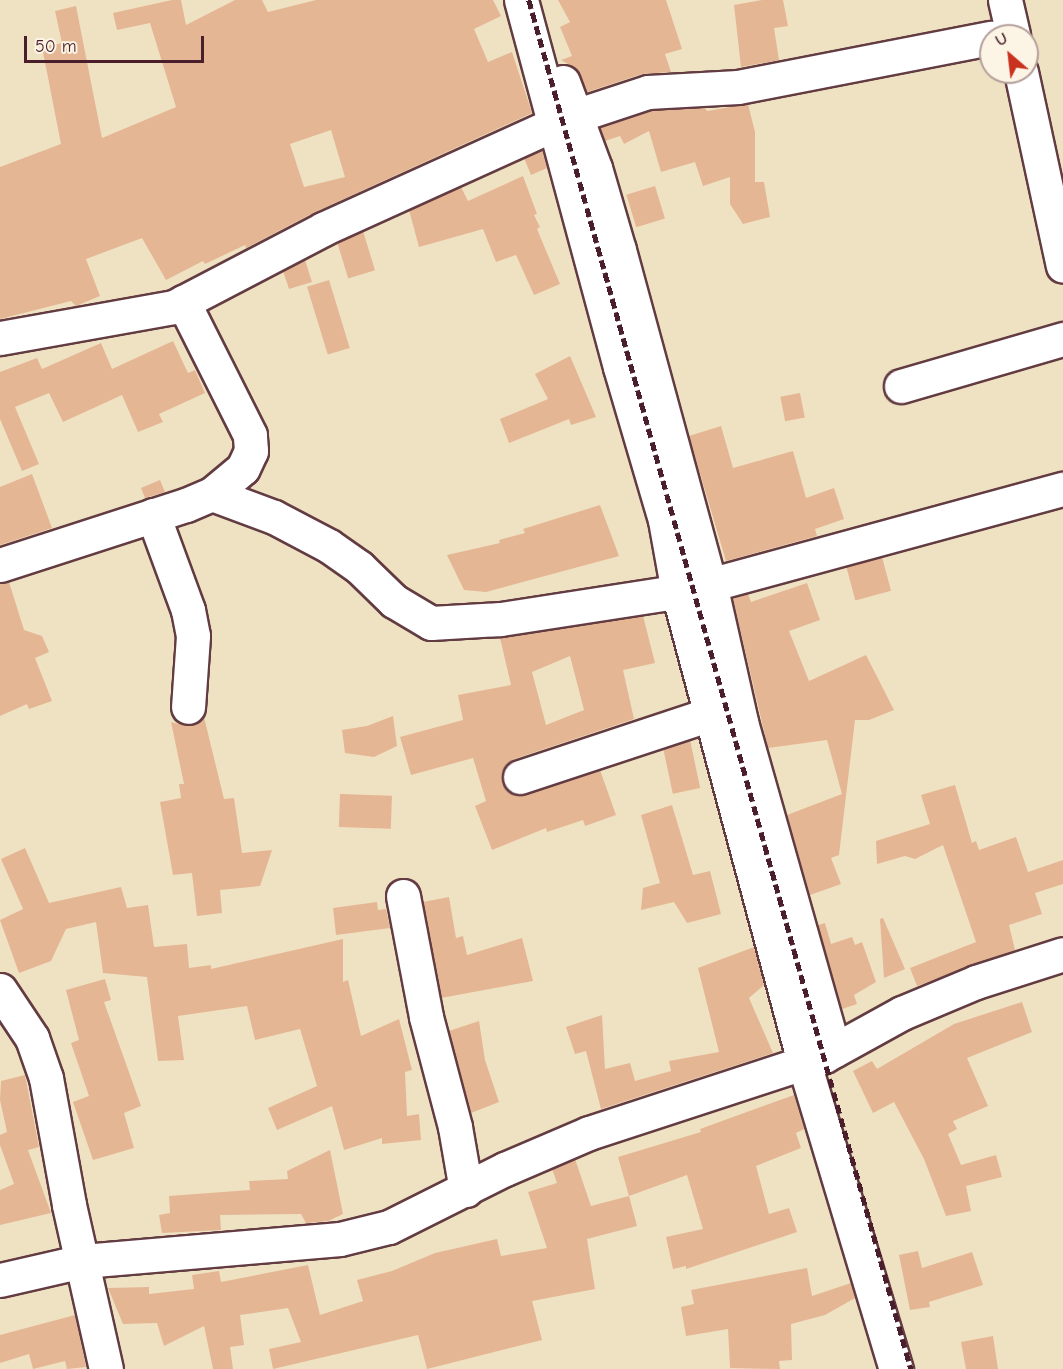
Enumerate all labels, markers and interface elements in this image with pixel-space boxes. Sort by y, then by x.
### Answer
scale bar [27,24,207,62]
north arrow [979,24,1039,84]
text: U [993,29,1010,50]
text: 50 m [35,36,77,57]

